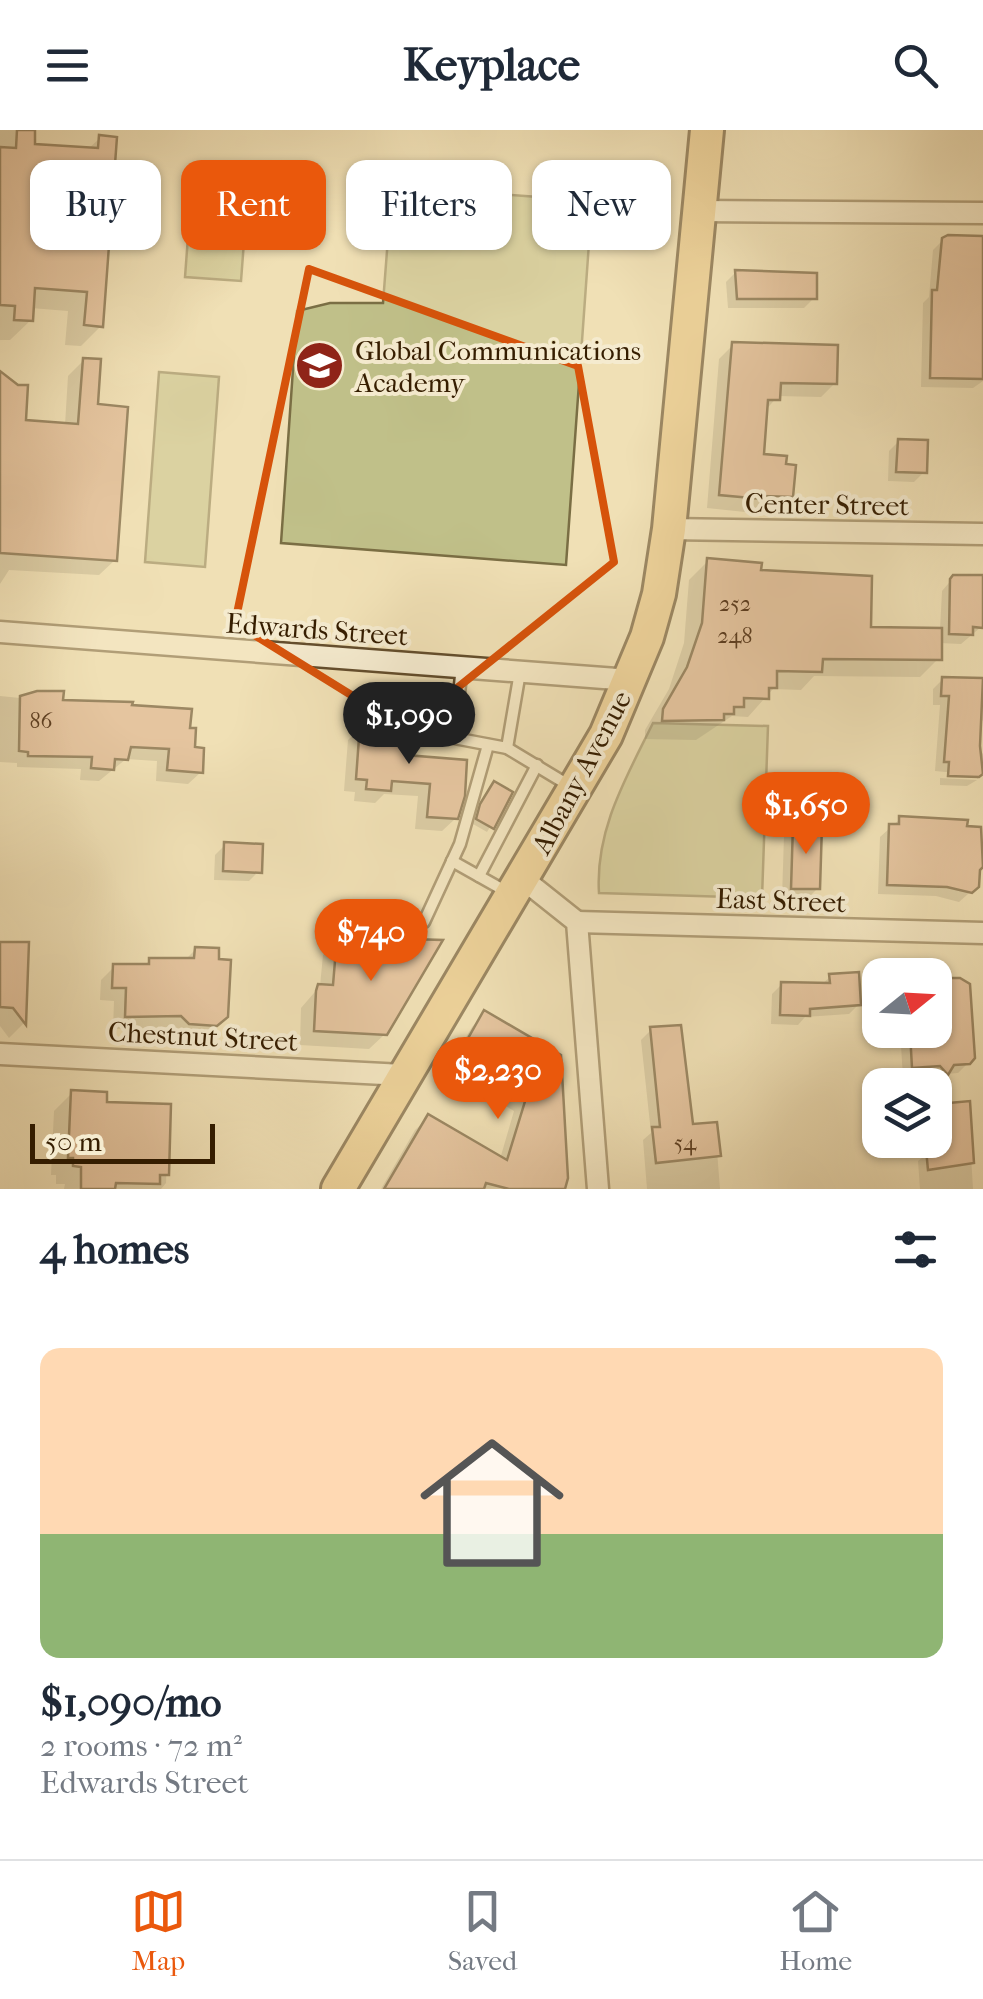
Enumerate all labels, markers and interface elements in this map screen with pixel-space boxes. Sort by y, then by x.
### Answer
icon: menu [40,38,95,93]
icon: search [888,38,943,93]
text: Keyplace [403,39,580,92]
chip: Buy [30,160,161,250]
chip: Rent [181,160,326,250]
chip: Filters [346,160,512,250]
chip: New [532,160,671,250]
place label: Global Communications Academy [354,334,641,399]
school or university icon: Global Communications Academy [294,340,346,392]
street label: Center Street [745,487,909,522]
house number: 252 [719,591,751,617]
street label: Edwards Street [225,607,409,652]
house number: 248 [717,623,753,649]
pin: $1,090 [328,682,490,767]
street label: Albany Avenue [524,685,638,860]
text: $1,090 [365,696,453,733]
house number: 86 [30,708,53,734]
pin: $1,650 [725,772,887,857]
text: $1,650 [764,786,848,823]
street label: East Street [715,882,847,919]
pin: $740 [312,899,430,984]
text: $740 [337,913,405,950]
north arrow [862,958,952,1048]
map controls [862,958,952,1158]
street label: Chestnut Street [107,1015,299,1058]
pin: $2,230 [417,1037,579,1122]
text: $2,230 [454,1051,542,1088]
button: layers [862,1068,952,1158]
scale bar [30,1119,215,1164]
text: 50 m [45,1125,102,1158]
house number: 54 [674,1130,697,1156]
icon: filters [888,1222,943,1277]
text: 4 homes [40,1225,189,1274]
icon: home [402,1413,582,1593]
text: $1,090/mo [40,1678,221,1727]
text: 2 rooms · 72 m² [40,1727,242,1764]
text: Edwards Street [40,1764,249,1801]
tab: Map [131,1884,186,1977]
tab: Saved [448,1884,517,1977]
tab: Home [779,1884,852,1977]

